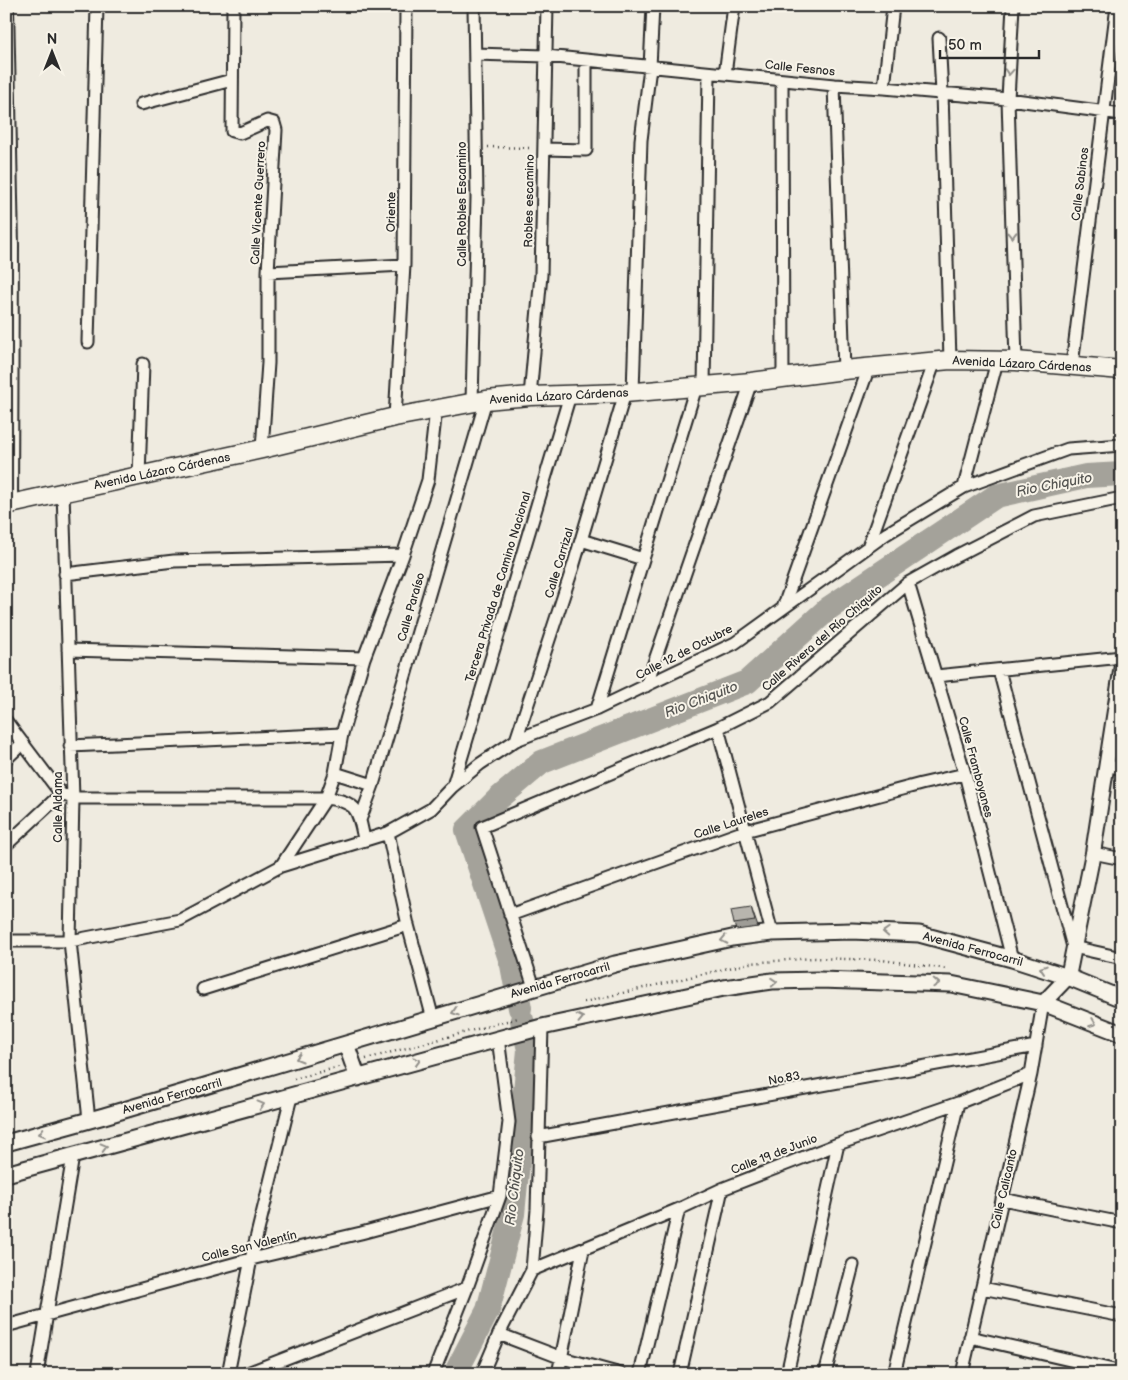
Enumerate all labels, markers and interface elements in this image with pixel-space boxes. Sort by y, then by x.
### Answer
north arrow [28,28,78,78]
scale bar [940,28,1039,60]
text: N [47,31,57,48]
text: 50 m [948,36,982,55]
street label: Calle Fesnos [764,57,836,80]
one-way arrow [1004,69,1015,77]
street label: Calle Vicente Guerrero [248,141,269,265]
street label: Calle Robles Escamino [455,141,470,267]
street label: Calle Sabinos [1069,146,1092,222]
street label: Robles escamino [521,154,538,248]
street label: Oriente [384,192,399,232]
one-way arrow [1007,231,1017,239]
street label: Avenida Lázaro Cárdenas [952,353,1092,376]
street label: Avenida Lázaro Cárdenas [489,385,629,408]
street label: Avenida Lázaro Cárdenas [93,450,232,493]
water label: Rio Chiquito [1015,469,1094,500]
street label: Tercera Privada de Camino Nacional [462,490,535,684]
street label: Calle Carrizal [542,526,577,600]
street label: Calle Paraíso [394,571,429,643]
street label: Calle Rivera del Río Chiquito [759,582,886,695]
street label: Calle 12 de Octubre [633,622,735,683]
water label: Rio Chiquito [662,678,740,721]
street label: Calle Framboyanes [955,715,996,819]
street label: Calle Aldama [51,771,66,843]
street label: Calle Laureles [692,804,771,843]
one-way arrow [882,927,890,938]
street label: Avenida Ferrocarril [921,929,1024,970]
one-way arrow [720,934,728,945]
street label: Avenida Ferrocarril [509,959,612,1002]
one-way arrow [1040,965,1048,975]
one-way arrow [770,976,778,987]
one-way arrow [932,978,940,988]
one-way arrow [451,1006,459,1016]
one-way arrow [575,1014,584,1024]
one-way arrow [1088,1017,1097,1027]
one-way arrow [295,1053,304,1063]
one-way arrow [413,1056,421,1066]
street label: No.83 [767,1068,801,1089]
street label: Avenida Ferrocarril [121,1075,224,1118]
one-way arrow [256,1100,264,1110]
one-way arrow [38,1127,47,1138]
street label: Calle 19 de Junio [729,1131,820,1178]
one-way arrow [99,1143,108,1153]
street label: Calle Calicanto [988,1147,1021,1231]
water label: Rio Chiquito [501,1148,528,1226]
street label: Calle San Valentín [200,1227,298,1266]

